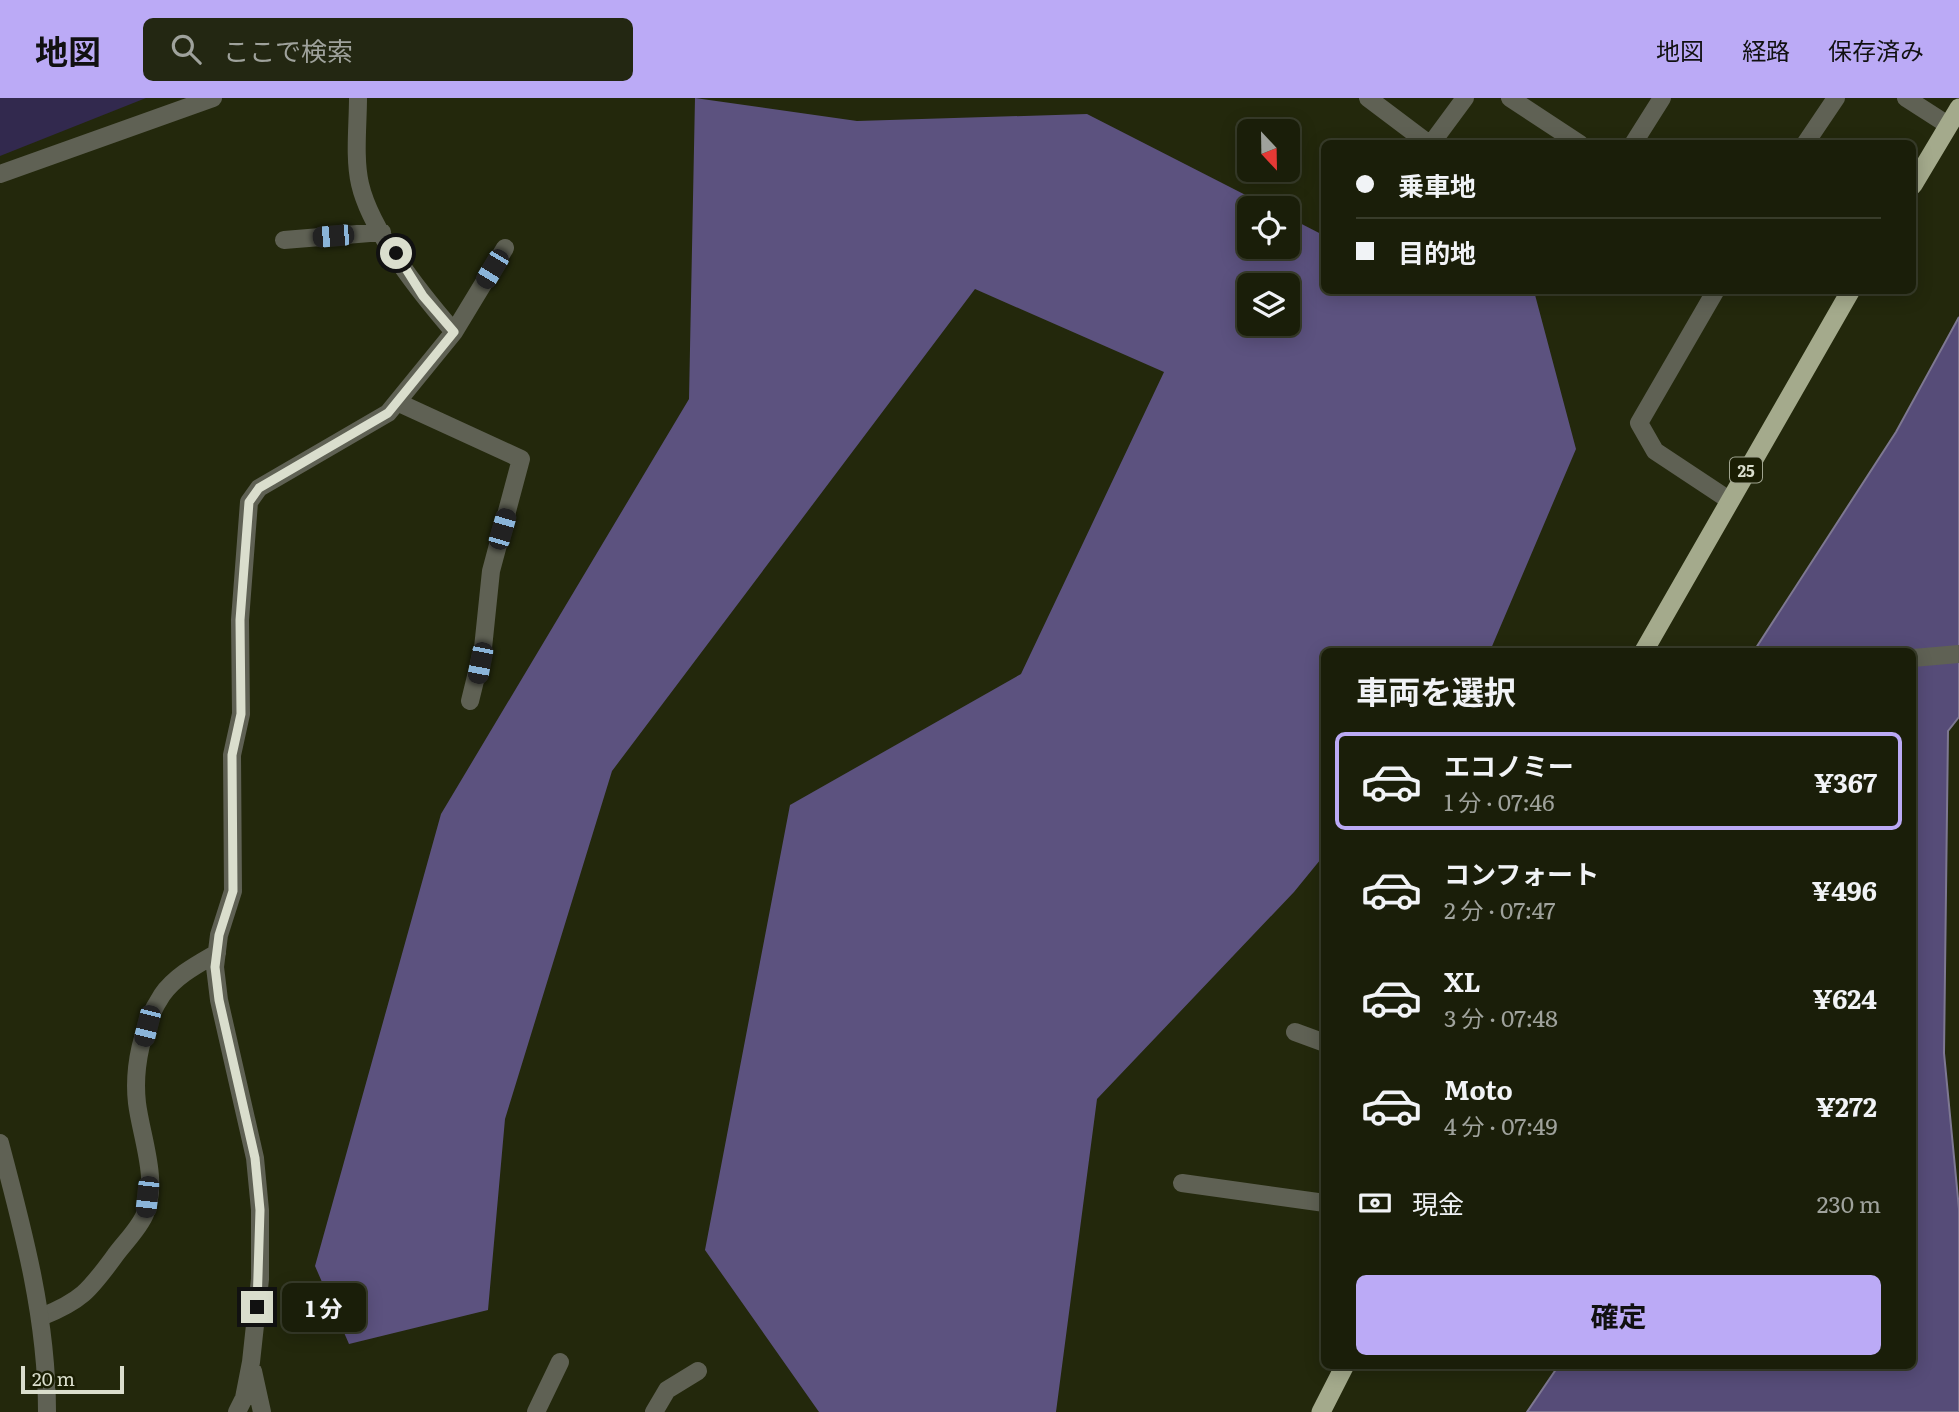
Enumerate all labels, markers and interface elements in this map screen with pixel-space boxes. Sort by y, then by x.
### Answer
search box [143,18,633,81]
text: 地図 [35,25,101,74]
icon: search [167,30,205,68]
text: ここで検索 [223,30,353,69]
text: 地図 [1656,32,1704,67]
text: 経路 [1742,32,1790,67]
text: 保存済み [1828,32,1924,67]
north arrow [1237,119,1300,182]
map controls [1237,119,1300,336]
text: 乗車地 [1398,165,1476,204]
button: locate [1237,196,1300,259]
car [312,224,355,248]
text: 目的地 [1398,232,1476,271]
route start [380,237,412,269]
car [473,246,512,292]
button: layers [1237,273,1300,336]
road number: 25 [1730,458,1762,482]
car [487,506,518,552]
car [466,640,495,686]
text: 車両を選択 [1356,666,1516,714]
text: エコノミー [1444,745,1574,784]
icon: car [1360,750,1423,813]
text: ¥367 [1814,762,1877,801]
text: 1 分 · 07:46 [1444,784,1555,818]
text: コンフォート [1444,853,1599,892]
icon: car [1360,858,1423,921]
text: ¥496 [1812,870,1877,909]
text: 2 分 · 07:47 [1444,892,1555,926]
text: XL [1444,961,1481,1000]
icon: car [1360,966,1423,1029]
text: ¥624 [1813,978,1877,1017]
text: 3 分 · 07:48 [1444,1000,1558,1034]
car [132,1003,163,1049]
text: Moto [1444,1069,1513,1108]
icon: car [1360,1074,1423,1137]
text: ¥272 [1816,1086,1877,1125]
text: 4 分 · 07:49 [1444,1108,1558,1142]
car [135,1175,160,1219]
text: 現金 [1412,1183,1464,1222]
icon: cash [1356,1184,1394,1222]
text: 230 m [1817,1186,1881,1220]
button: 確定 [1356,1275,1881,1355]
callout: 1 分 [282,1282,366,1332]
text: 1 分 [305,1290,343,1324]
route end [241,1291,273,1323]
scale bar [21,1363,124,1395]
text: 20 m [32,1364,75,1392]

